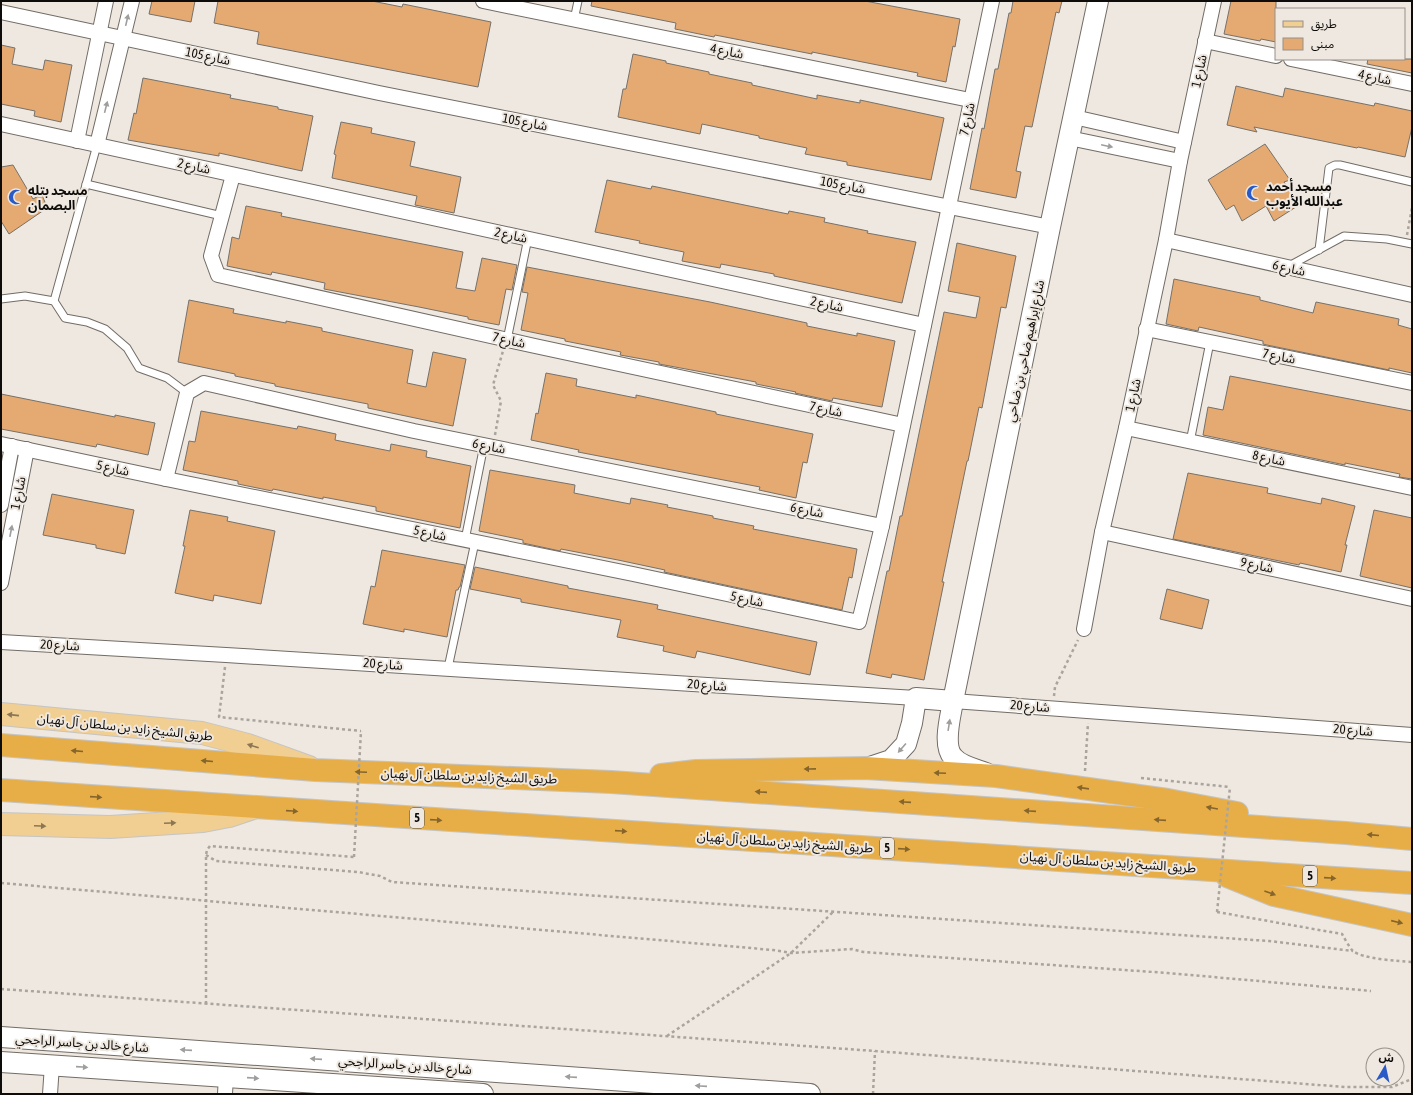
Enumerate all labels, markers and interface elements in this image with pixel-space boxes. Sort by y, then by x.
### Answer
legend [1275,8,1405,60]
one-way arrow [125,14,131,26]
text: طريق [1311,17,1337,32]
text: مبنى [1311,37,1334,51]
street label: شارع 4 [709,40,745,64]
street label: شارع 105 [184,44,232,71]
street label: شارع 1 [1188,53,1213,89]
street label: شارع 4 [1357,66,1393,91]
one-way arrow [104,101,110,114]
street label: شارع 7 [956,101,981,137]
street label: شارع 105 [501,110,549,137]
one-way arrow [1101,143,1113,149]
street label: شارع 2 [176,155,212,180]
street label: شارع 105 [819,173,867,200]
place label: مسجد أحمد عبدالله الأيوب [1266,178,1343,209]
place label: مسجد بتله البصمان [28,183,88,213]
mosque icon: مسجد أحمد عبدالله الأيوب [1245,184,1263,202]
mosque icon: مسجد بتله البصمان [7,188,25,206]
street label: شارع 2 [493,224,529,249]
street label: شارع 6 [1270,257,1307,282]
street label: شارع إبراهيم ضاحي بن ضاحي [1003,279,1050,424]
street label: شارع 2 [809,293,845,318]
street label: شارع 7 [490,329,527,354]
street label: شارع 7 [1261,345,1297,369]
street label: شارع 1 [1122,377,1147,413]
street label: شارع 7 [808,398,844,423]
street label: شارع 6 [471,435,507,459]
street label: شارع 8 [1251,447,1287,472]
street label: شارع 5 [95,457,131,482]
street label: شارع 1 [7,475,31,511]
street label: شارع 6 [789,499,825,523]
street label: شارع 5 [412,522,448,547]
one-way arrow [8,525,14,537]
street label: شارع 9 [1239,554,1275,579]
street label: شارع 5 [729,588,765,613]
street label: شارع 20 [40,636,80,657]
street label: شارع 20 [363,655,403,676]
street label: شارع 20 [687,676,727,697]
street label: شارع 20 [1010,697,1050,718]
street label: طريق الشيخ زايد بن سلطان آل نهيان [36,710,214,747]
one-way arrow [7,711,19,718]
one-way arrow [946,719,952,731]
street label: شارع 20 [1333,721,1373,742]
one-way arrow [246,743,258,749]
one-way arrow [898,743,907,753]
one-way arrow [71,747,83,754]
one-way arrow [201,758,213,765]
street label: طريق الشيخ زايد بن سلطان آل نهيان [380,765,558,790]
one-way arrow [803,766,816,772]
one-way arrow [354,769,367,775]
one-way arrow [933,770,946,776]
one-way arrow [1077,785,1089,792]
one-way arrow [755,788,767,795]
one-way arrow [90,793,102,800]
one-way arrow [899,799,911,806]
one-way arrow [1206,805,1218,811]
one-way arrow [286,807,298,814]
one-way arrow [1024,807,1036,814]
road number: 5 [410,808,424,828]
one-way arrow [430,816,442,823]
one-way arrow [1154,816,1166,823]
one-way arrow [164,820,177,826]
one-way arrow [34,822,46,829]
one-way arrow [615,828,627,835]
street label: طريق الشيخ زايد بن سلطان آل نهيان [696,828,874,859]
one-way arrow [1367,832,1379,839]
road number: 5 [880,838,894,858]
one-way arrow [898,846,910,853]
street label: طريق الشيخ زايد بن سلطان آل نهيان [1019,848,1197,879]
road number: 5 [1303,866,1317,886]
one-way arrow [1324,874,1336,881]
one-way arrow [1264,891,1276,897]
one-way arrow [1391,919,1403,925]
street label: شارع خالد بن جاسر الراجحي [14,1031,149,1058]
one-way arrow [180,1046,192,1053]
north arrow [1365,1047,1405,1087]
text: ش [1378,1050,1395,1065]
street label: شارع خالد بن جاسر الراجحي [337,1053,472,1080]
one-way arrow [310,1056,322,1063]
one-way arrow [76,1063,88,1070]
one-way arrow [247,1074,260,1081]
one-way arrow [565,1074,577,1081]
one-way arrow [695,1082,707,1089]

